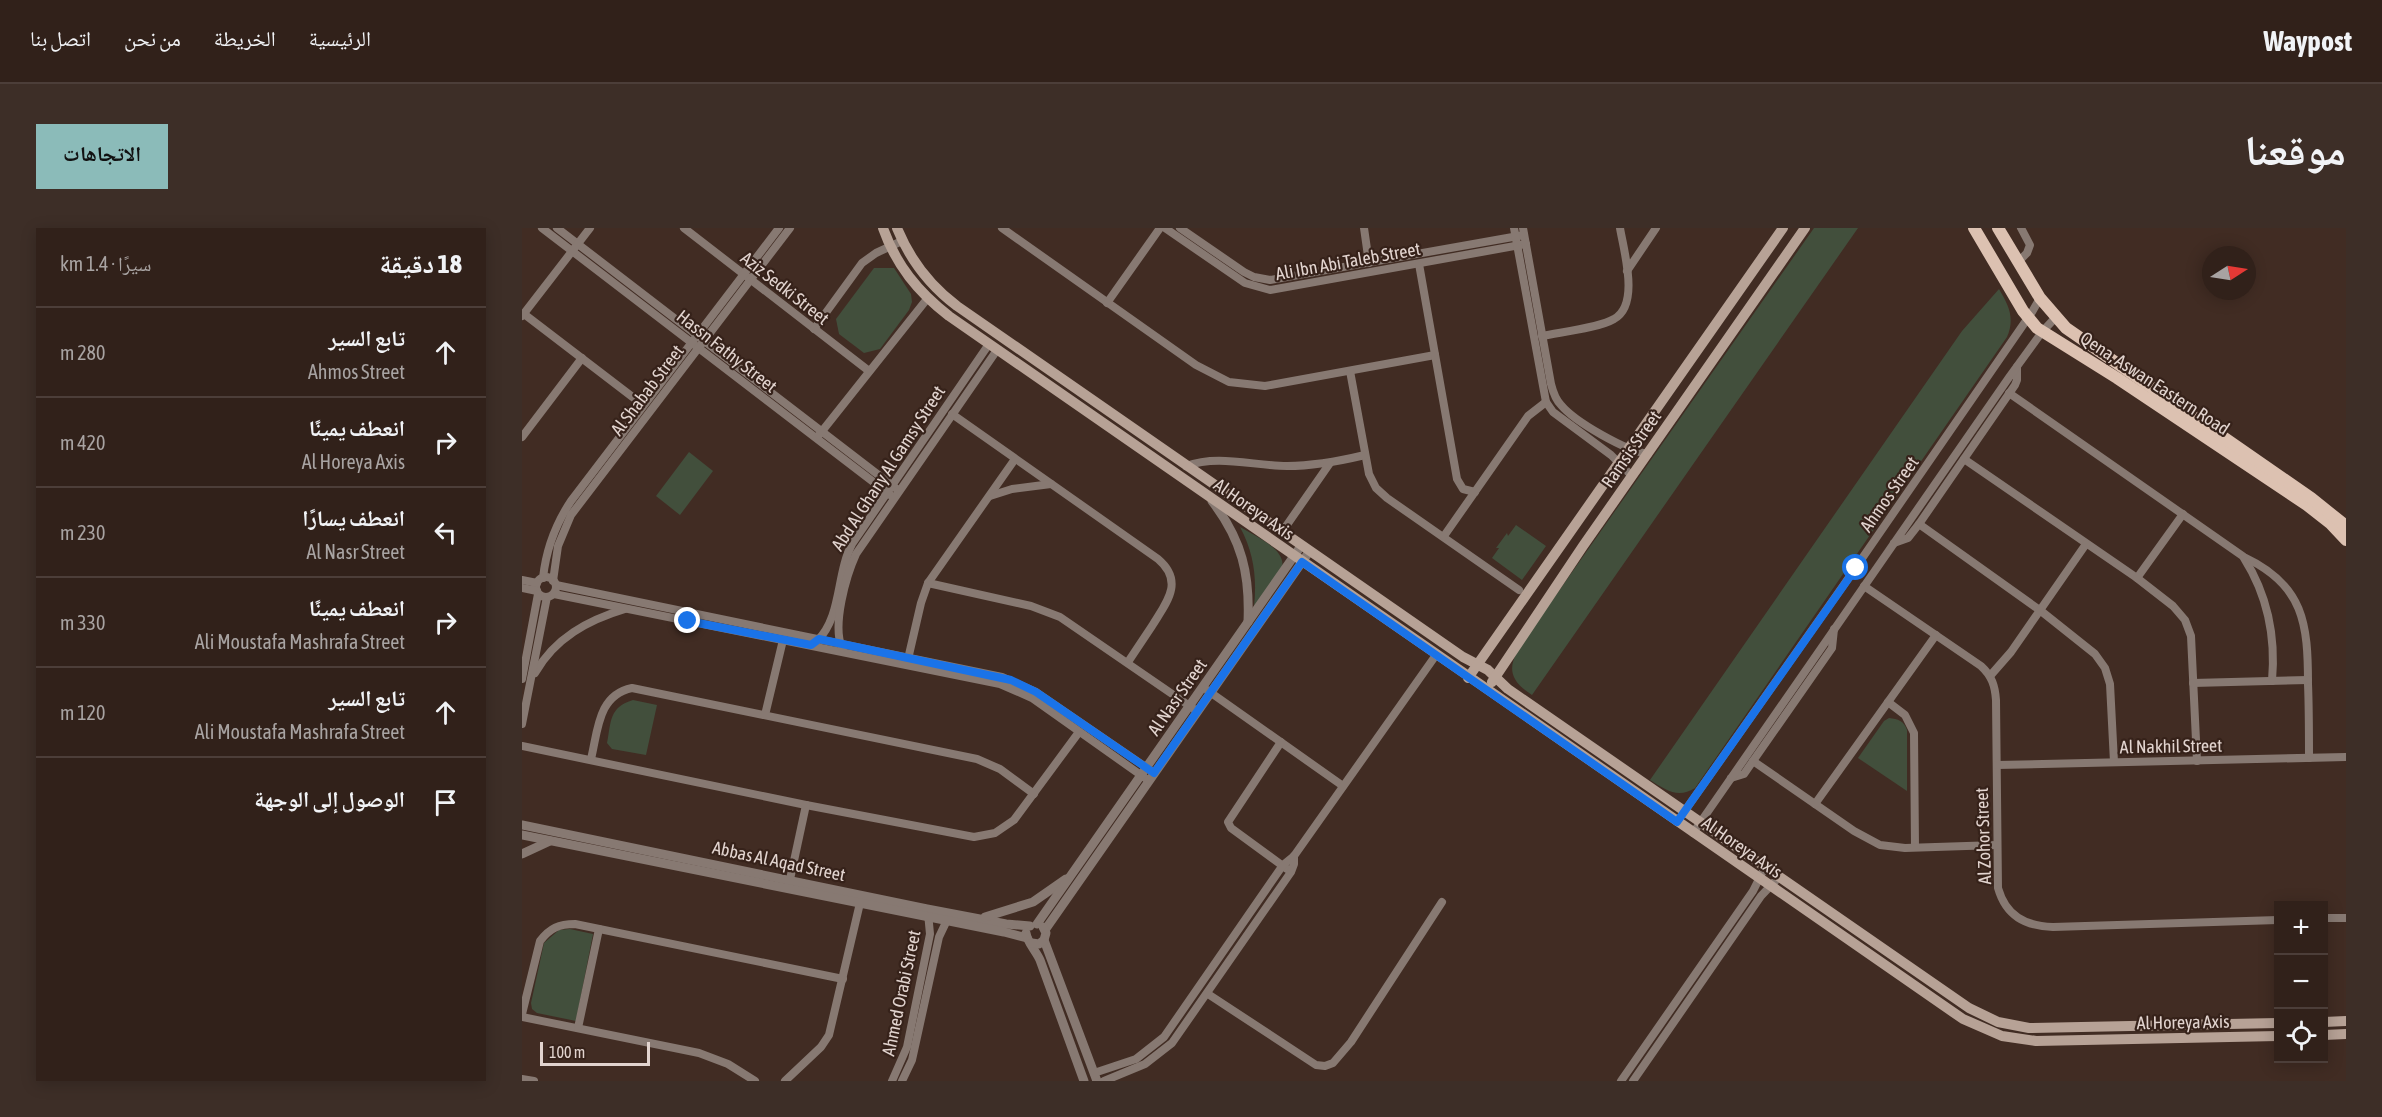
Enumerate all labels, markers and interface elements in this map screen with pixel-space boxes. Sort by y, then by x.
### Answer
text: Waypost [2264,25,2352,57]
text: اتصل بنا [30,26,91,50]
text: من نحن [124,26,181,50]
text: الخريطة [214,26,276,50]
text: الرئيسية [309,26,371,50]
button: الاتجاهات [36,124,168,189]
text: موقعنا [2245,126,2346,174]
street label: Ali Ibn Abi Taleb Street [1274,238,1422,284]
north arrow [2202,246,2256,300]
street label: Aziz Sedki Street [737,247,833,329]
text: 18 دقيقة [379,249,462,279]
text: سيرًا · 1.4 km [60,252,151,275]
street label: Hassn Fathy Street [673,305,781,397]
text: تابع السير [329,325,405,351]
street label: Qena, Aswan Eastern Road [2077,327,2233,439]
icon: ahead [429,336,462,369]
text: 280 m [60,341,105,364]
street label: Al Shabab Street [606,341,688,439]
text: Ahmos Street [308,360,405,383]
street label: Abd Al Ghany Al Gamsy Street [827,382,949,554]
street label: Ramsis Street [1597,406,1665,492]
text: انعطف يمينًا [309,415,405,441]
icon: right [429,426,462,459]
text: 420 m [60,431,105,454]
text: Al Horeya Axis [302,450,405,473]
street label: Ahmos Street [1855,452,1923,536]
street label: Al Horeya Axis [1210,474,1298,544]
text: انعطف يسارًا [302,505,405,531]
icon: left [429,516,462,549]
text: 230 m [60,521,105,544]
text: Al Nasr Street [306,540,405,563]
route start [1842,554,1868,580]
text: انعطف يمينًا [309,595,405,621]
icon: right [429,606,462,639]
route end [674,607,700,633]
text: 330 m [60,611,105,634]
text: Ali Moustafa Mashrafa Street [195,630,405,653]
street label: Al Nasr Street [1143,655,1211,739]
text: تابع السير [329,685,405,711]
icon: ahead [429,696,462,729]
text: 120 m [60,701,105,724]
text: Ali Moustafa Mashrafa Street [195,720,405,743]
street label: Al Nakhil Street [2120,735,2222,757]
text: الوصول إلى الوجهة [254,786,405,812]
icon: arrive [429,786,462,819]
street label: Al Zohor Street [1971,787,1995,885]
street label: Al Horeya Axis [1698,812,1786,882]
street label: Abbas Al Aqad Street [711,837,847,885]
map controls [2274,901,2328,1063]
button: + [2274,901,2328,955]
street label: Ahmed Orabi Street [877,928,925,1058]
button: − [2274,955,2328,1009]
button: locate [2274,1009,2328,1063]
street label: Al Horeya Axis [2136,1011,2230,1033]
scale bar [540,1039,650,1066]
text: 100 m [549,1043,585,1061]

